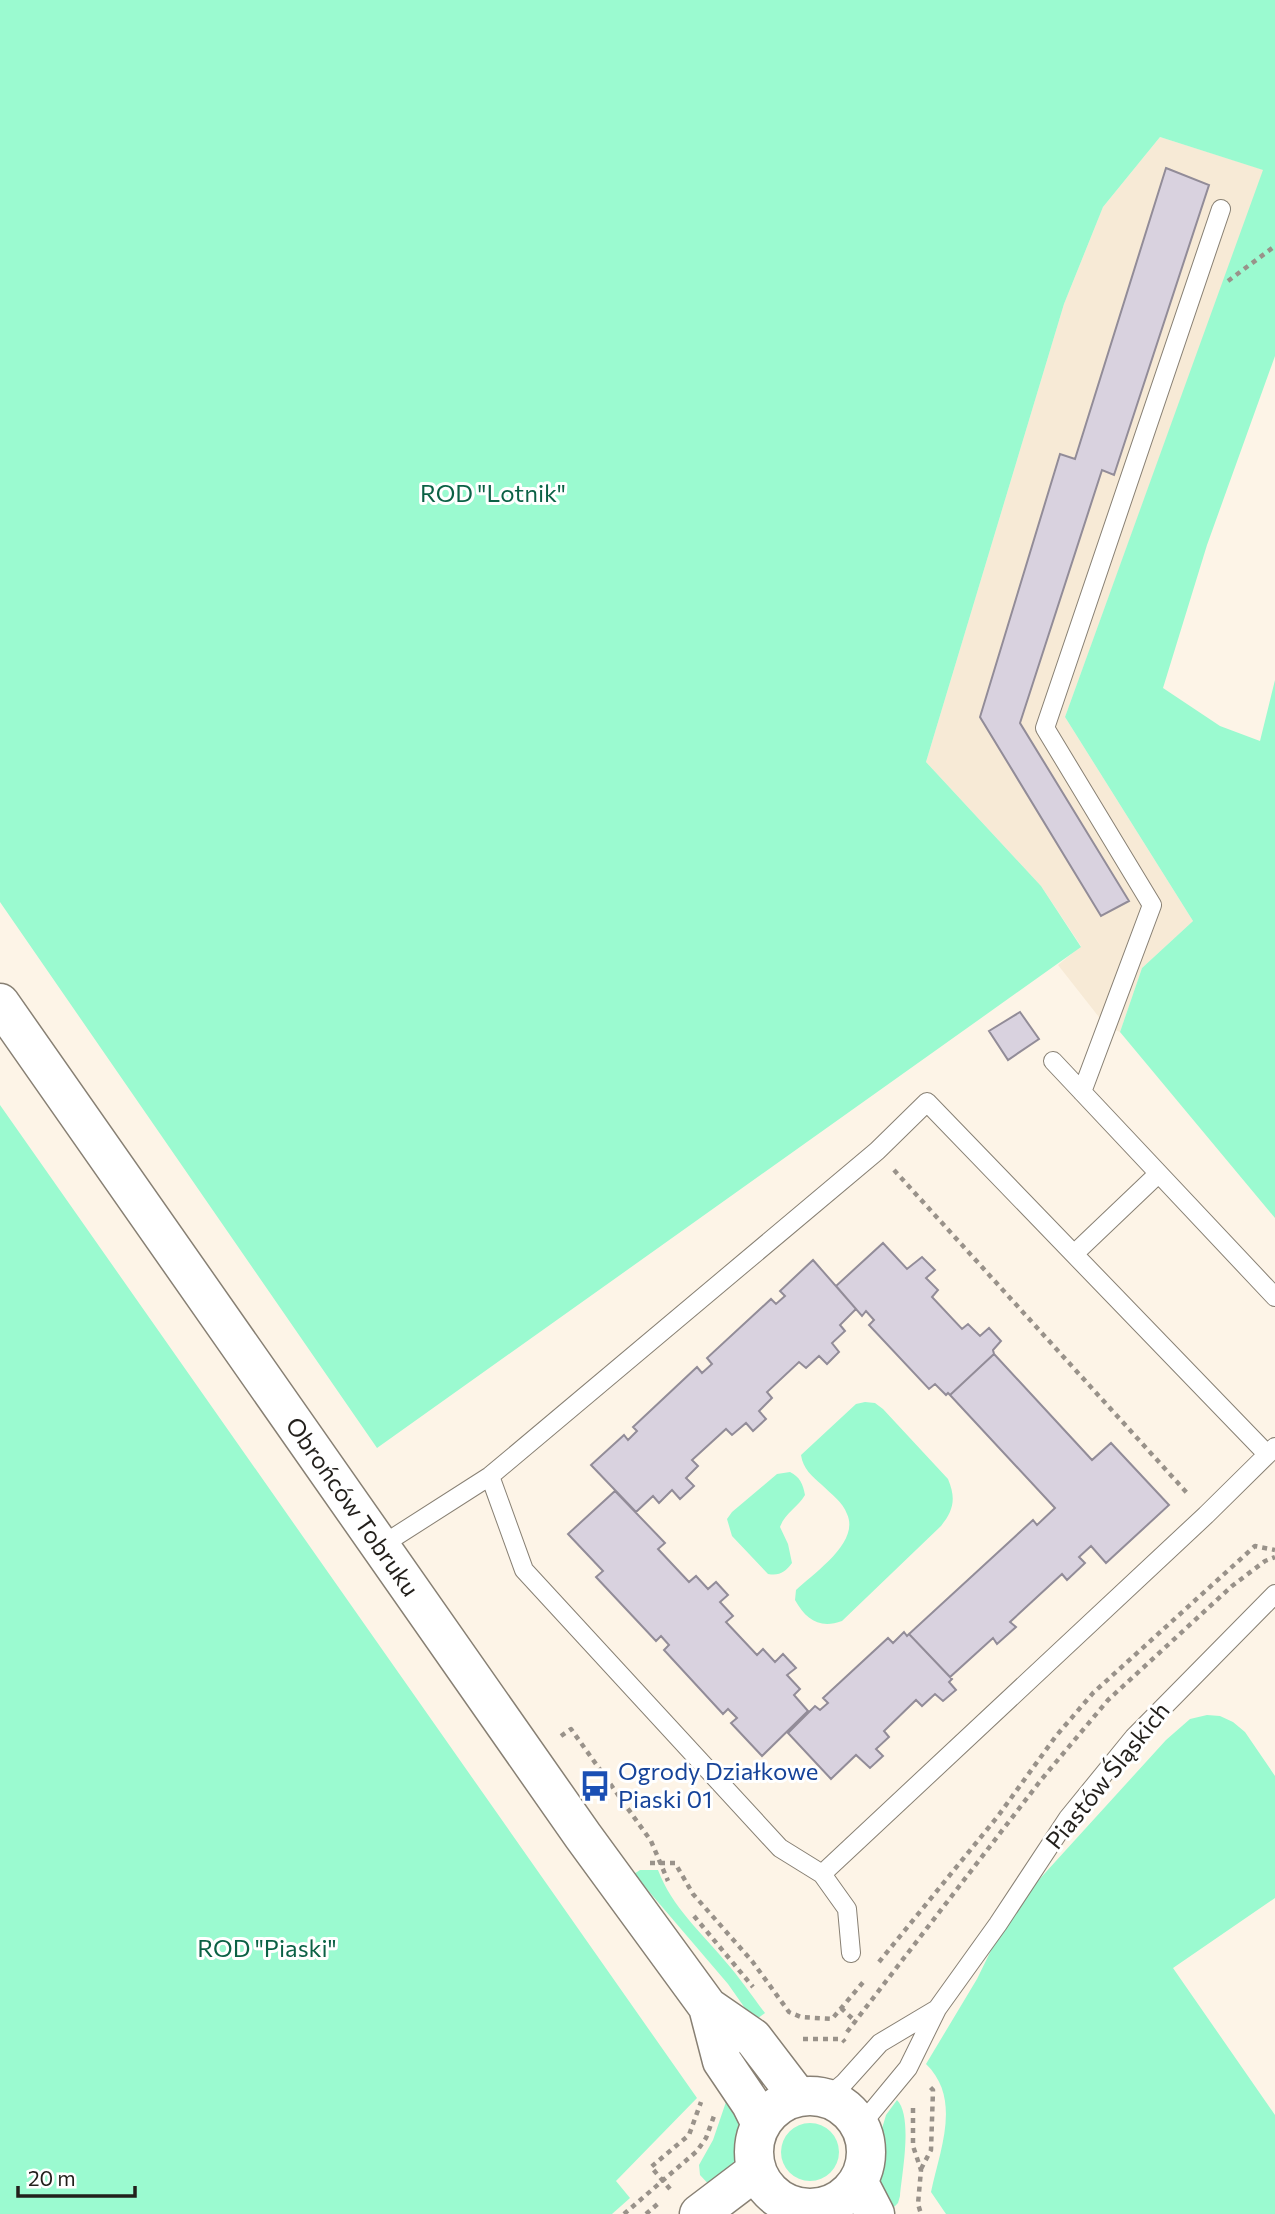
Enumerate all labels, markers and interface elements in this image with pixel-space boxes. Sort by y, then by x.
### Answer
park label: ROD "Lotnik" [420,478,566,507]
street label: Obrońców Tobruku [281,1411,426,1601]
street label: Piastów Śląskich [1039,1696,1175,1854]
place label: Ogrody Działkowe Piaski 01 [618,1756,818,1813]
bus stop icon: Ogrody Działkowe Piaski 01 [578,1769,612,1803]
park label: ROD "Piaski" [197,1933,337,1962]
scale bar [18,2154,135,2198]
text: 20 m [28,2165,76,2190]

